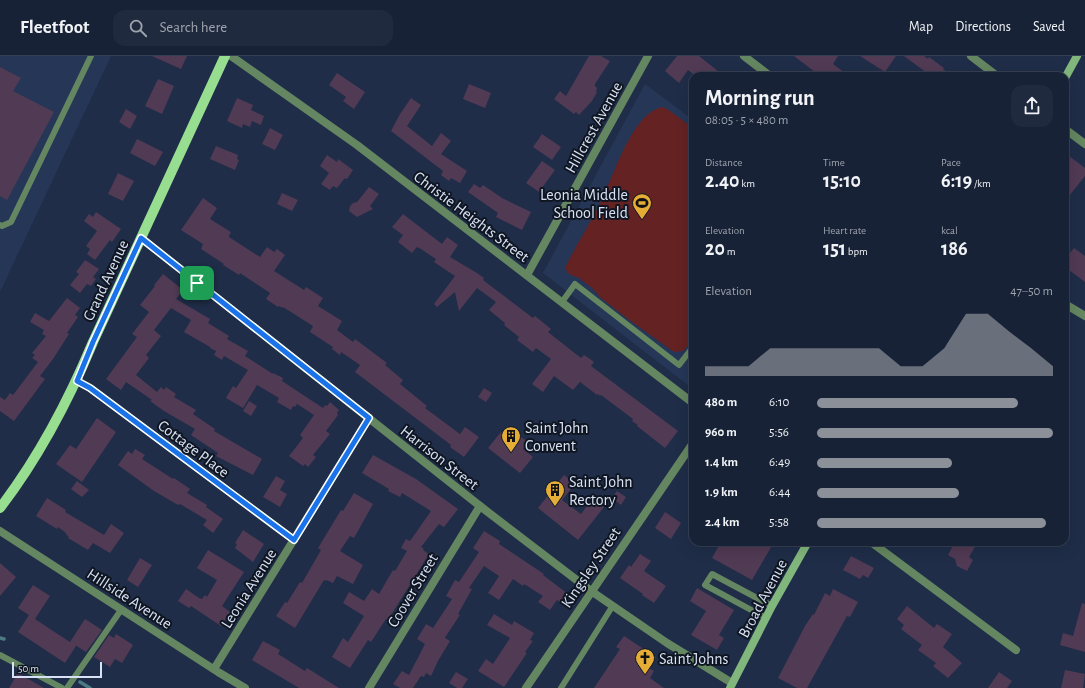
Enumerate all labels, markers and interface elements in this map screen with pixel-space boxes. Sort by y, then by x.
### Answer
search box [113,10,393,46]
icon: search [127,17,149,39]
text: Fleetfoot [20,18,89,37]
text: Search here [159,20,227,35]
text: Map [909,20,933,34]
text: Directions [955,20,1011,34]
text: Saved [1033,20,1065,34]
street label: Hillcrest Avenue [562,79,625,176]
button: share [1011,85,1053,127]
text: Morning run [705,87,815,109]
text: 08:05 · 5 × 480 m [705,114,788,127]
text: Distance [705,157,742,168]
text: Time [823,157,845,168]
text: Pace [941,157,961,168]
street label: Christie Heights Street [411,168,532,265]
text: 2.40 [705,171,739,191]
text: 15:10 [823,171,861,191]
text: 6:19 [941,171,972,191]
text: km [739,178,755,189]
text: /km [972,178,991,189]
place label: Leonia Middle School Field [540,187,628,221]
sports icon: Leonia Middle School Field [631,192,653,220]
text: Elevation [705,225,745,236]
text: Heart rate [823,225,866,236]
text: kcal [941,225,958,236]
street label: Grand Avenue [80,237,132,323]
text: 20 [705,239,725,259]
text: 151 [823,239,846,259]
text: 186 [941,239,968,259]
text: m [725,246,735,257]
text: bpm [846,246,868,257]
pin [180,266,214,300]
icon: arrive [186,272,208,294]
text: Elevation [705,285,752,298]
text: 47–50 m [1010,285,1053,298]
text: 480 m [705,396,737,409]
text: 6:10 [769,396,789,409]
street label: Cottage Place [155,417,232,481]
place label: Saint John Convent [525,420,588,454]
street label: Harrison Street [397,422,481,493]
building icon: Saint John Convent [500,425,522,453]
text: 960 m [705,426,737,439]
text: 5:56 [769,426,789,439]
text: 1.4 km [705,456,738,469]
text: 6:49 [769,456,790,469]
place label: Saint John Rectory [569,474,632,509]
building icon: Saint John Rectory [544,479,566,507]
text: 1.9 km [705,486,738,499]
text: 6:44 [769,486,791,499]
text: 2.4 km [705,516,740,529]
text: 5:58 [769,516,789,529]
street label: Kingsley Street [558,525,624,611]
street label: Leonia Avenue [218,546,280,631]
street label: Coover Street [385,551,441,630]
street label: Broad Avenue [736,557,790,640]
street label: Hillside Avenue [84,566,175,632]
church icon: Saint Johns [634,647,656,675]
place label: Saint Johns [659,651,728,667]
scale bar [12,660,102,679]
text: 50 m [18,663,39,674]

